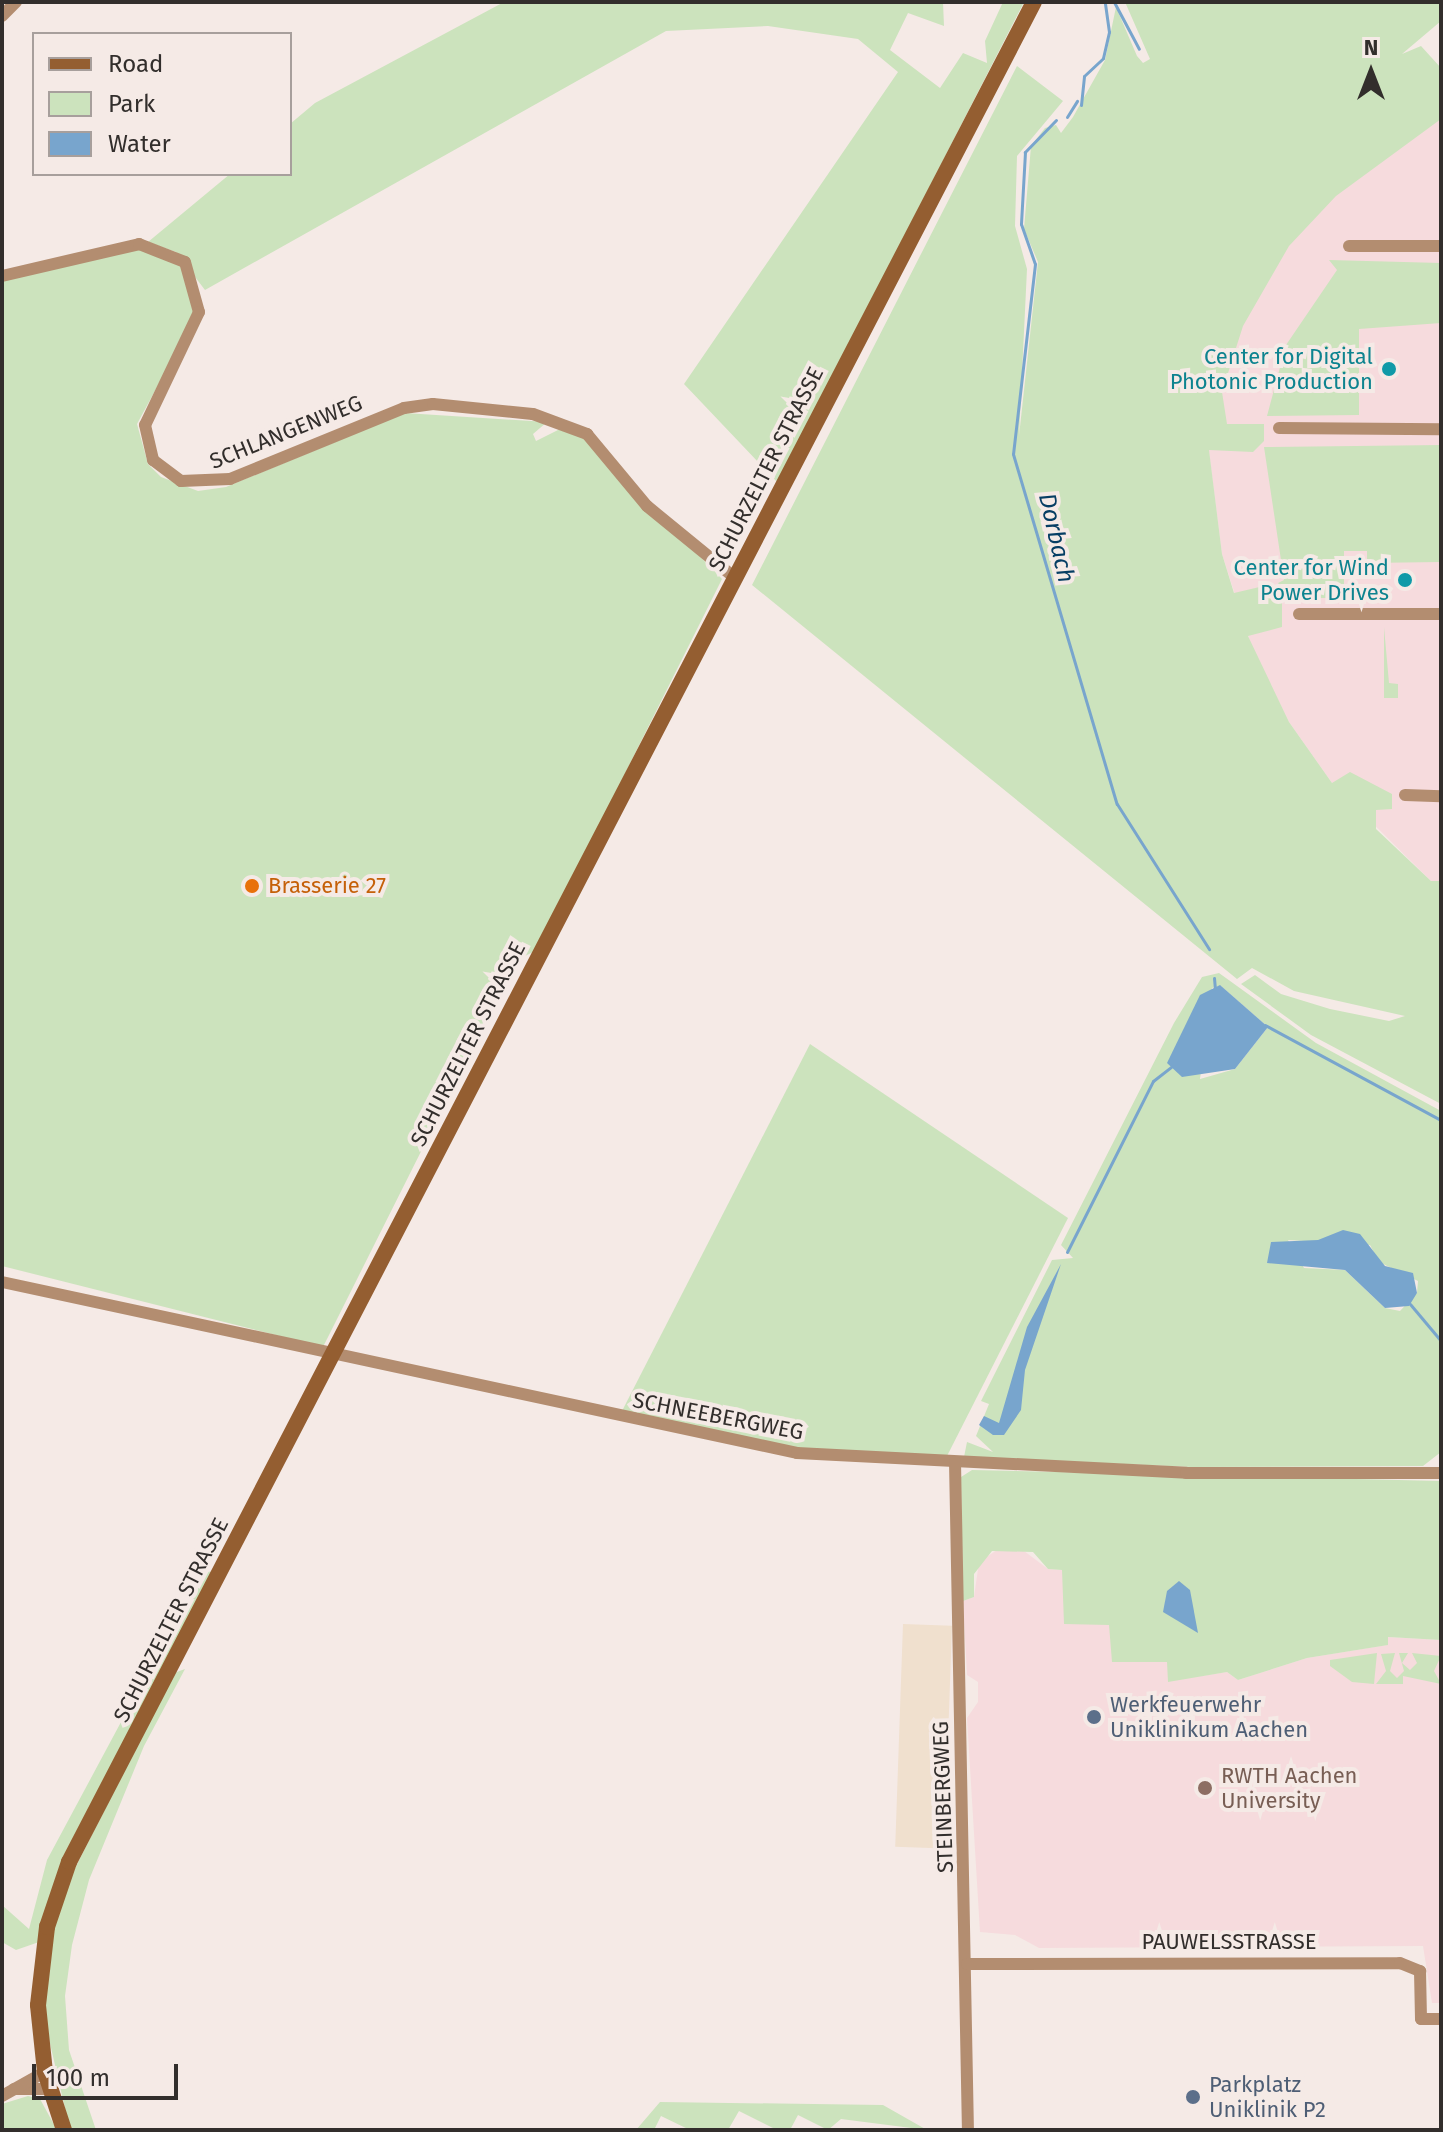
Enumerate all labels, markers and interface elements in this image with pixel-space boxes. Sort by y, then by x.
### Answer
legend [32,32,292,176]
north arrow [1331,32,1411,112]
text: N [1364,34,1378,61]
text: Road [108,50,163,78]
text: Park [108,90,155,118]
text: Water [108,130,171,158]
place label: Center for Digital Photonic Production [1170,343,1373,394]
marker: Center for Digital Photonic Production [1380,360,1398,378]
street label: SCHURZELTER STRASSE [703,362,829,576]
street label: SCHLANGENWEG [206,389,366,475]
water label: Dorbach [1032,490,1080,586]
place label: Center for Wind Power Drives [1234,554,1389,606]
marker: Center for Wind Power Drives [1396,571,1414,589]
place label: Brasserie 27 [268,873,386,899]
marker: Brasserie 27 [243,877,261,895]
street label: SCHURZELTER STRASSE [405,937,531,1151]
street label: SCHNEEBERGWEG [630,1386,806,1446]
street label: SCHURZELTER STRASSE [108,1513,234,1727]
place label: Werkfeuerwehr Uniklinikum Aachen [1110,1691,1308,1742]
marker: Werkfeuerwehr Uniklinikum Aachen [1085,1708,1103,1726]
street label: STEINBERGWEG [927,1721,959,1873]
place label: RWTH Aachen University [1221,1762,1358,1814]
marker: RWTH Aachen University [1196,1779,1214,1797]
street label: PAUWELSSTRASSE [1142,1929,1316,1955]
scale bar [36,2048,182,2098]
text: 100 m [46,2064,110,2092]
place label: Parkplatz Uniklinik P2 [1209,2071,1326,2122]
marker: Parkplatz Uniklinik P2 [1184,2088,1202,2106]

